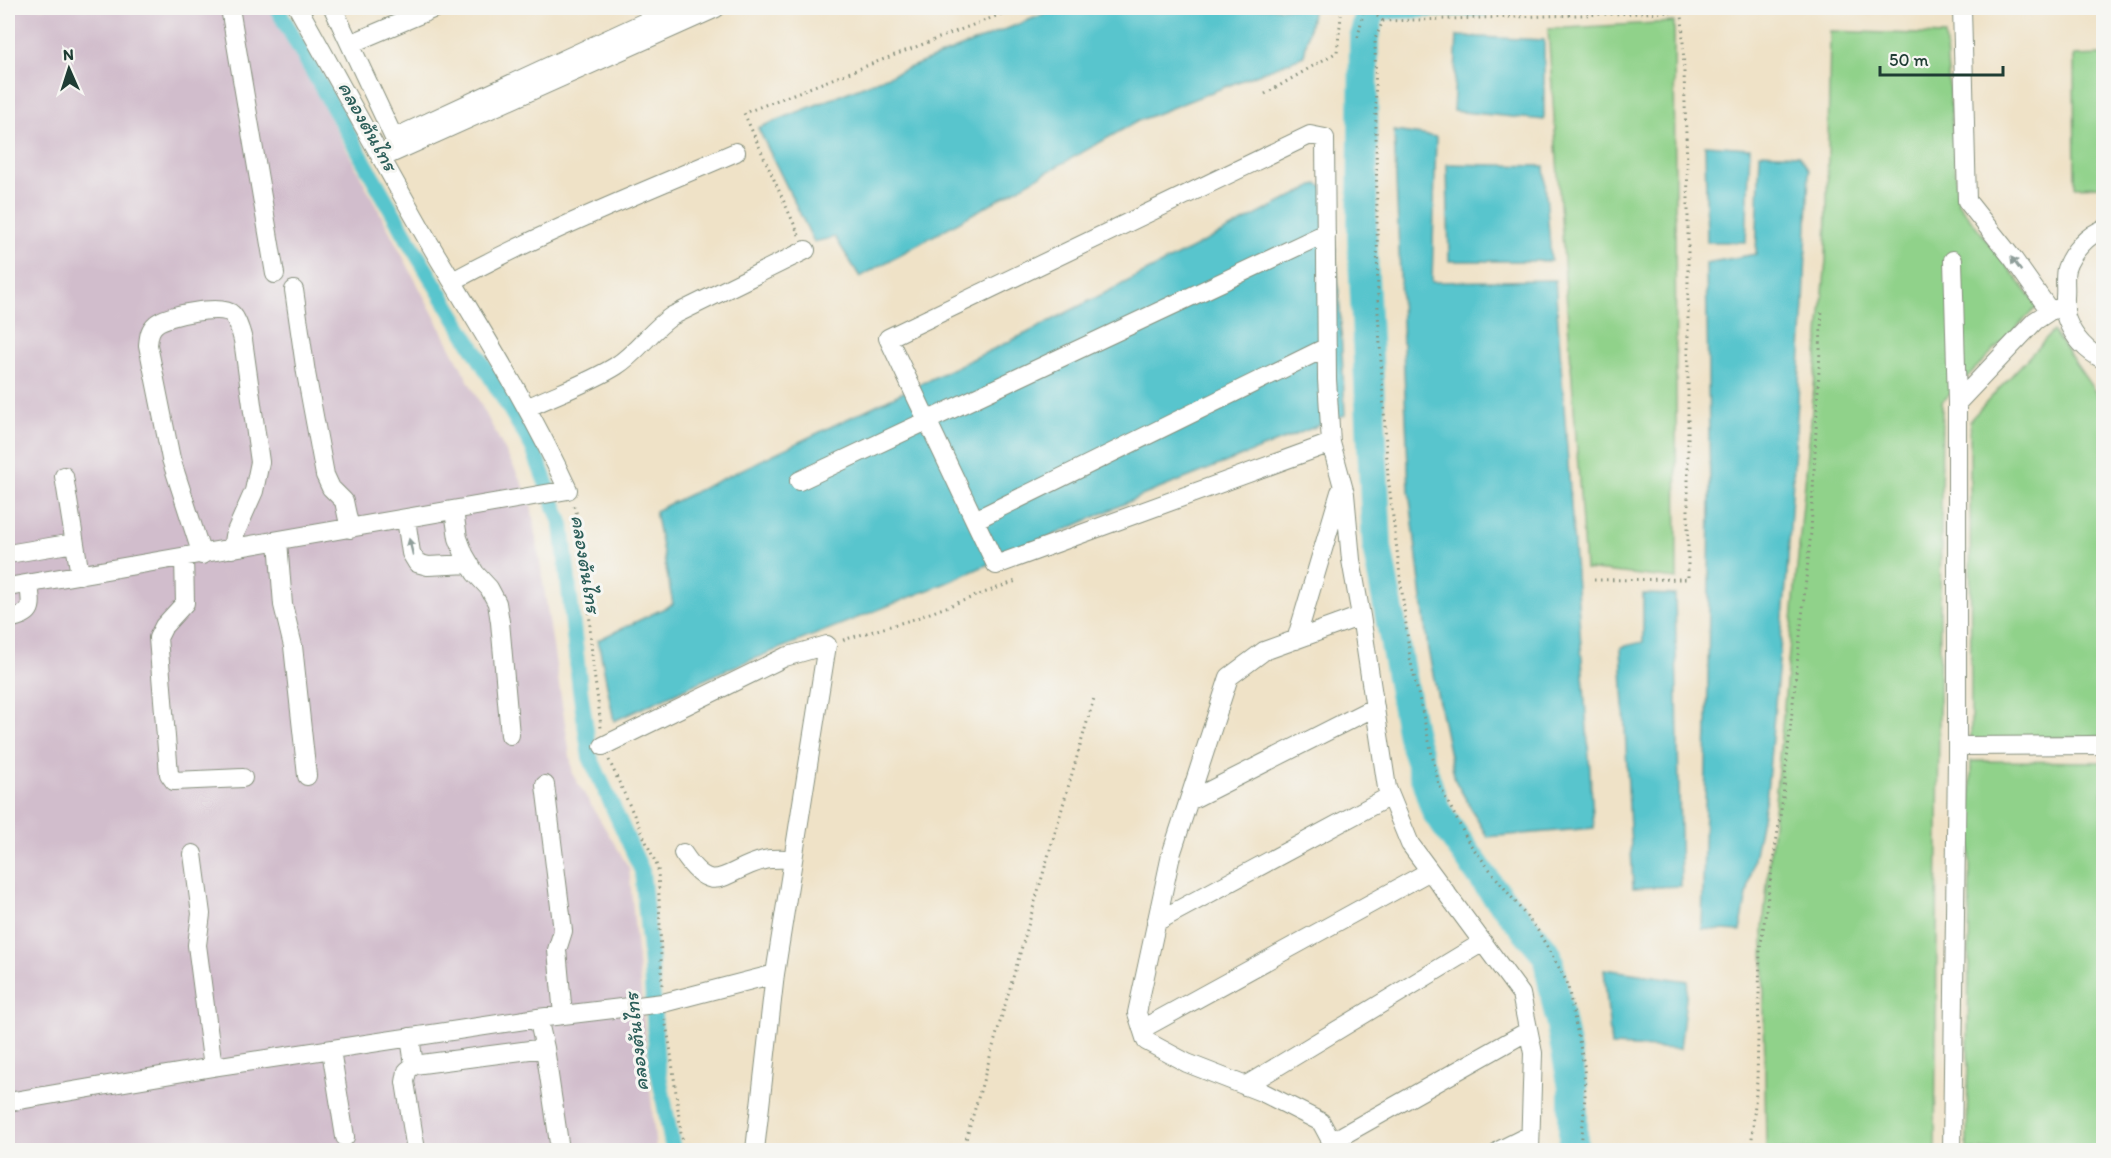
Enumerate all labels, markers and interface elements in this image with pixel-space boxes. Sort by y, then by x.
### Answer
north arrow [39,39,99,99]
scale bar [1880,39,2003,77]
text: N [62,45,74,64]
text: 50 m [1889,49,1929,71]
water label: คลองต้นไทร [333,77,403,177]
one-way arrow [2010,256,2022,272]
water label: คลองต้นไทร [566,513,606,617]
one-way arrow [405,538,415,556]
water label: คลองต้นไทร [619,990,653,1093]

